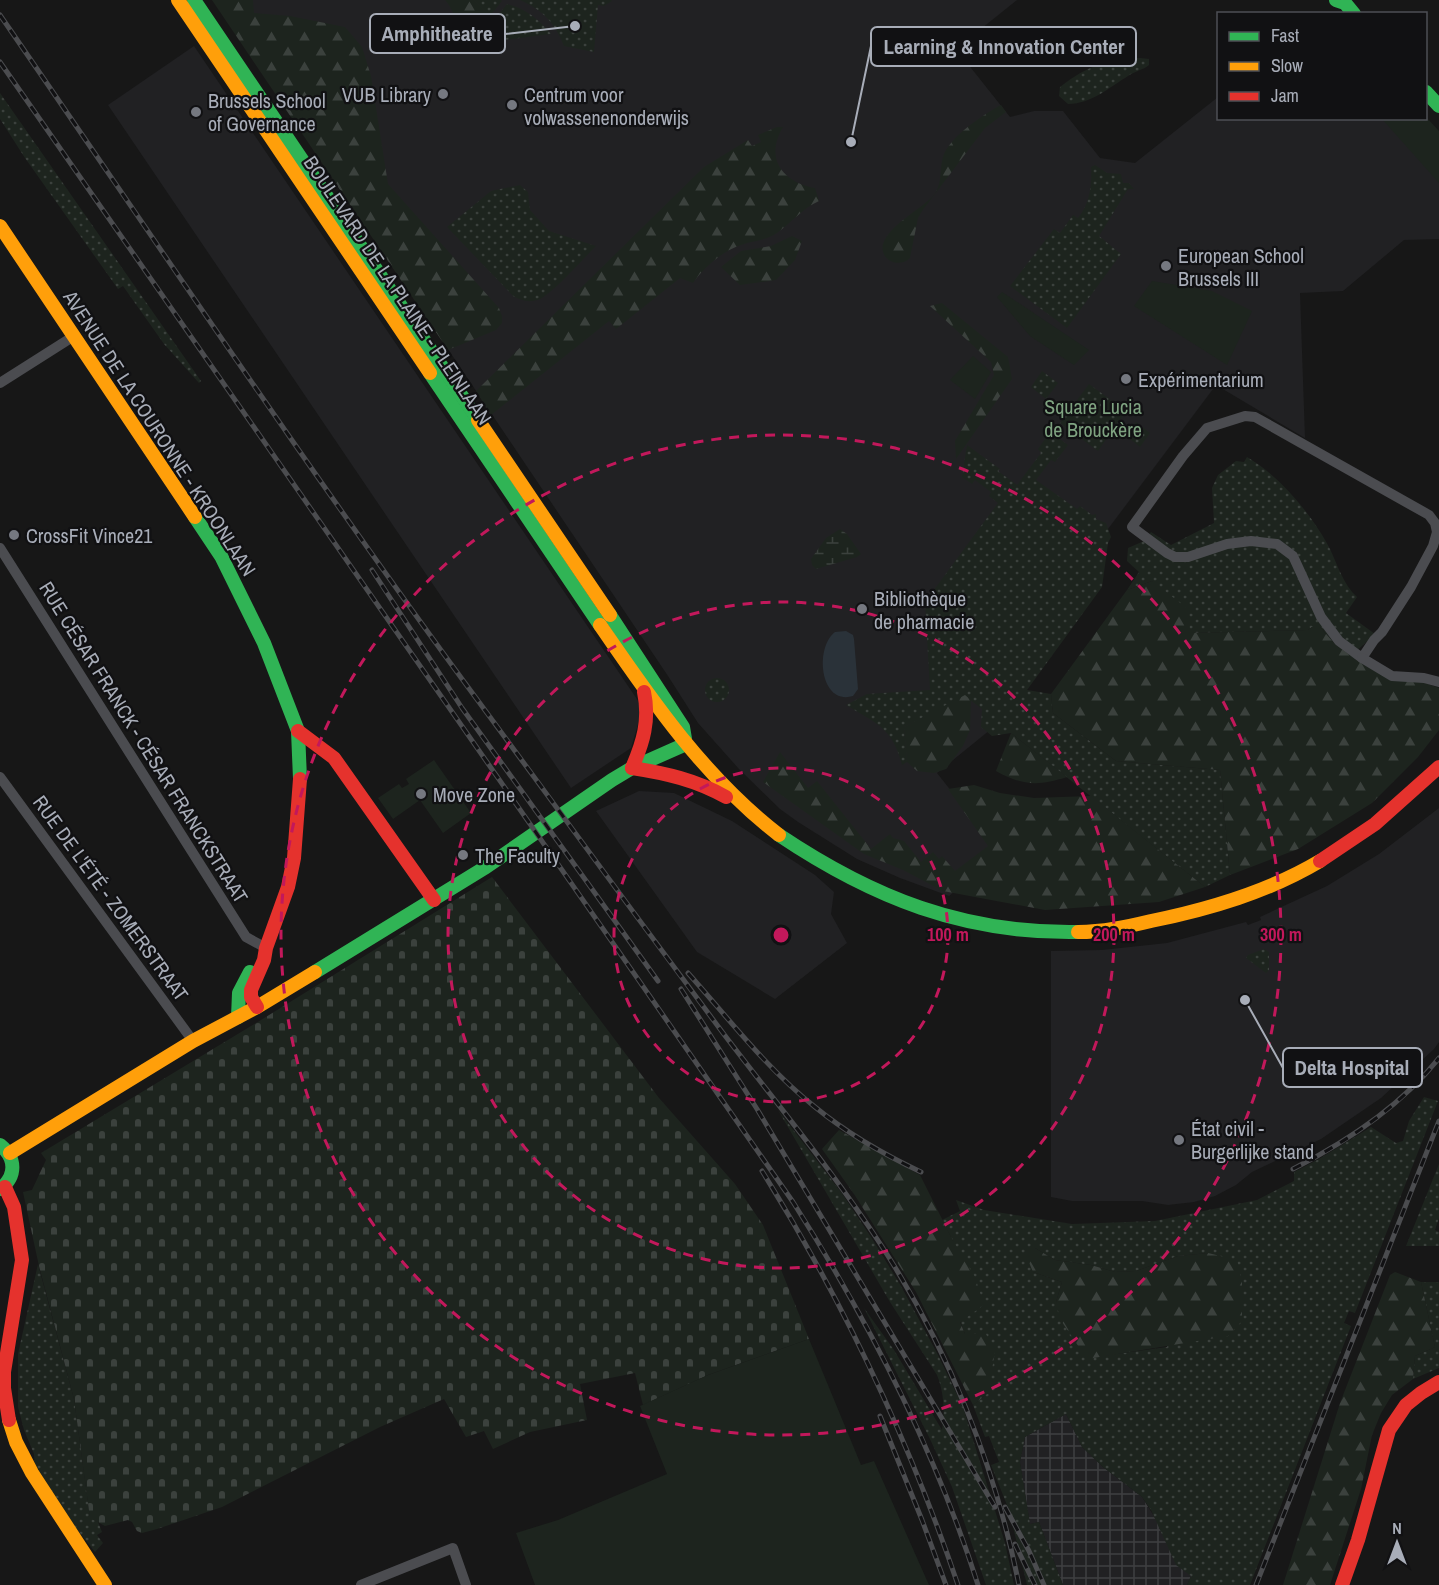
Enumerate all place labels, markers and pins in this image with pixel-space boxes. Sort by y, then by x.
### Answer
callout: Amphitheatre [370,14,505,53]
callout: Learning & Innovation Center [871,27,1136,66]
place label: VUB Library [342,81,432,108]
place label: Centrum voor volwassenenonderwijs [524,81,689,131]
place label: Brussels School of Governance [208,87,326,137]
marker: VUB Library [436,87,450,101]
marker: Centrum voor volwassenenonderwijs [505,98,519,112]
marker: Brussels School of Governance [189,105,203,119]
place label: European School Brussels III [1178,242,1304,292]
marker: European School Brussels III [1159,259,1173,273]
place label: Expérimentarium [1138,366,1264,393]
marker: Expérimentarium [1119,372,1133,386]
place label: CrossFit Vince21 [26,522,152,549]
marker: CrossFit Vince21 [7,528,21,542]
place label: Bibliothèque de pharmacie [874,585,974,635]
marker: Bibliothèque de pharmacie [855,602,869,616]
place label: Move Zone [433,781,515,808]
marker: Move Zone [414,787,428,801]
place label: The Faculty [475,842,561,869]
marker: The Faculty [456,848,470,862]
centre of rings [771,925,791,945]
callout: Delta Hospital [1283,1048,1422,1087]
place label: État civil - Burgerlijke stand [1191,1115,1314,1165]
marker: État civil - Burgerlijke stand [1172,1133,1186,1147]

